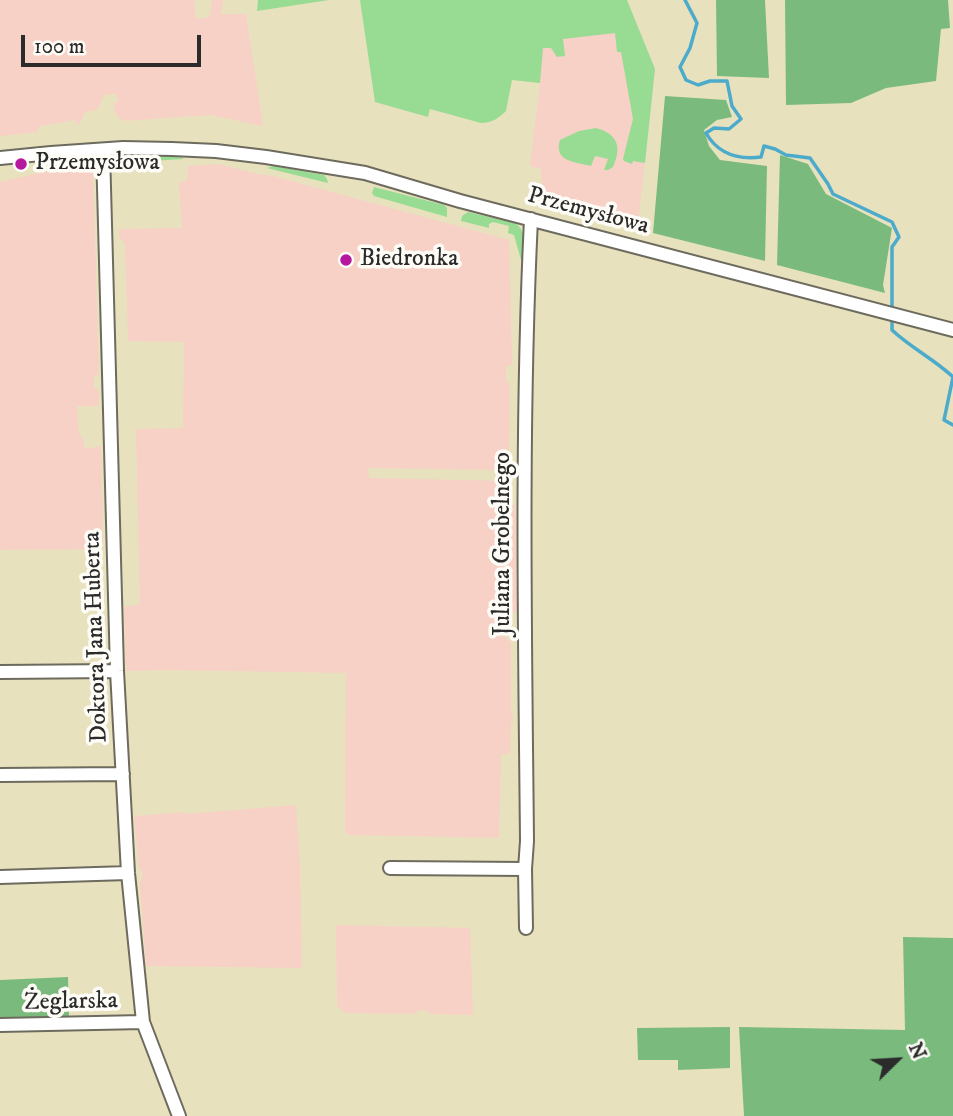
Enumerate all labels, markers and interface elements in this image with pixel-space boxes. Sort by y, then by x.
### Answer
scale bar [24,21,205,65]
text: 100 m [34,34,85,60]
place label: Przemysłowa [35,150,160,178]
marker: Przemysłowa [13,156,29,172]
street label: Przemysłowa [524,182,652,242]
place label: Biedronka [360,246,458,274]
marker: Biedronka [338,252,354,268]
street label: Juliana Grobelnego [490,452,518,636]
street label: Doktora Jana Huberta [79,531,115,743]
street label: Żeglarska [24,988,118,1018]
north arrow [862,1025,932,1095]
text: N [903,1039,930,1063]

